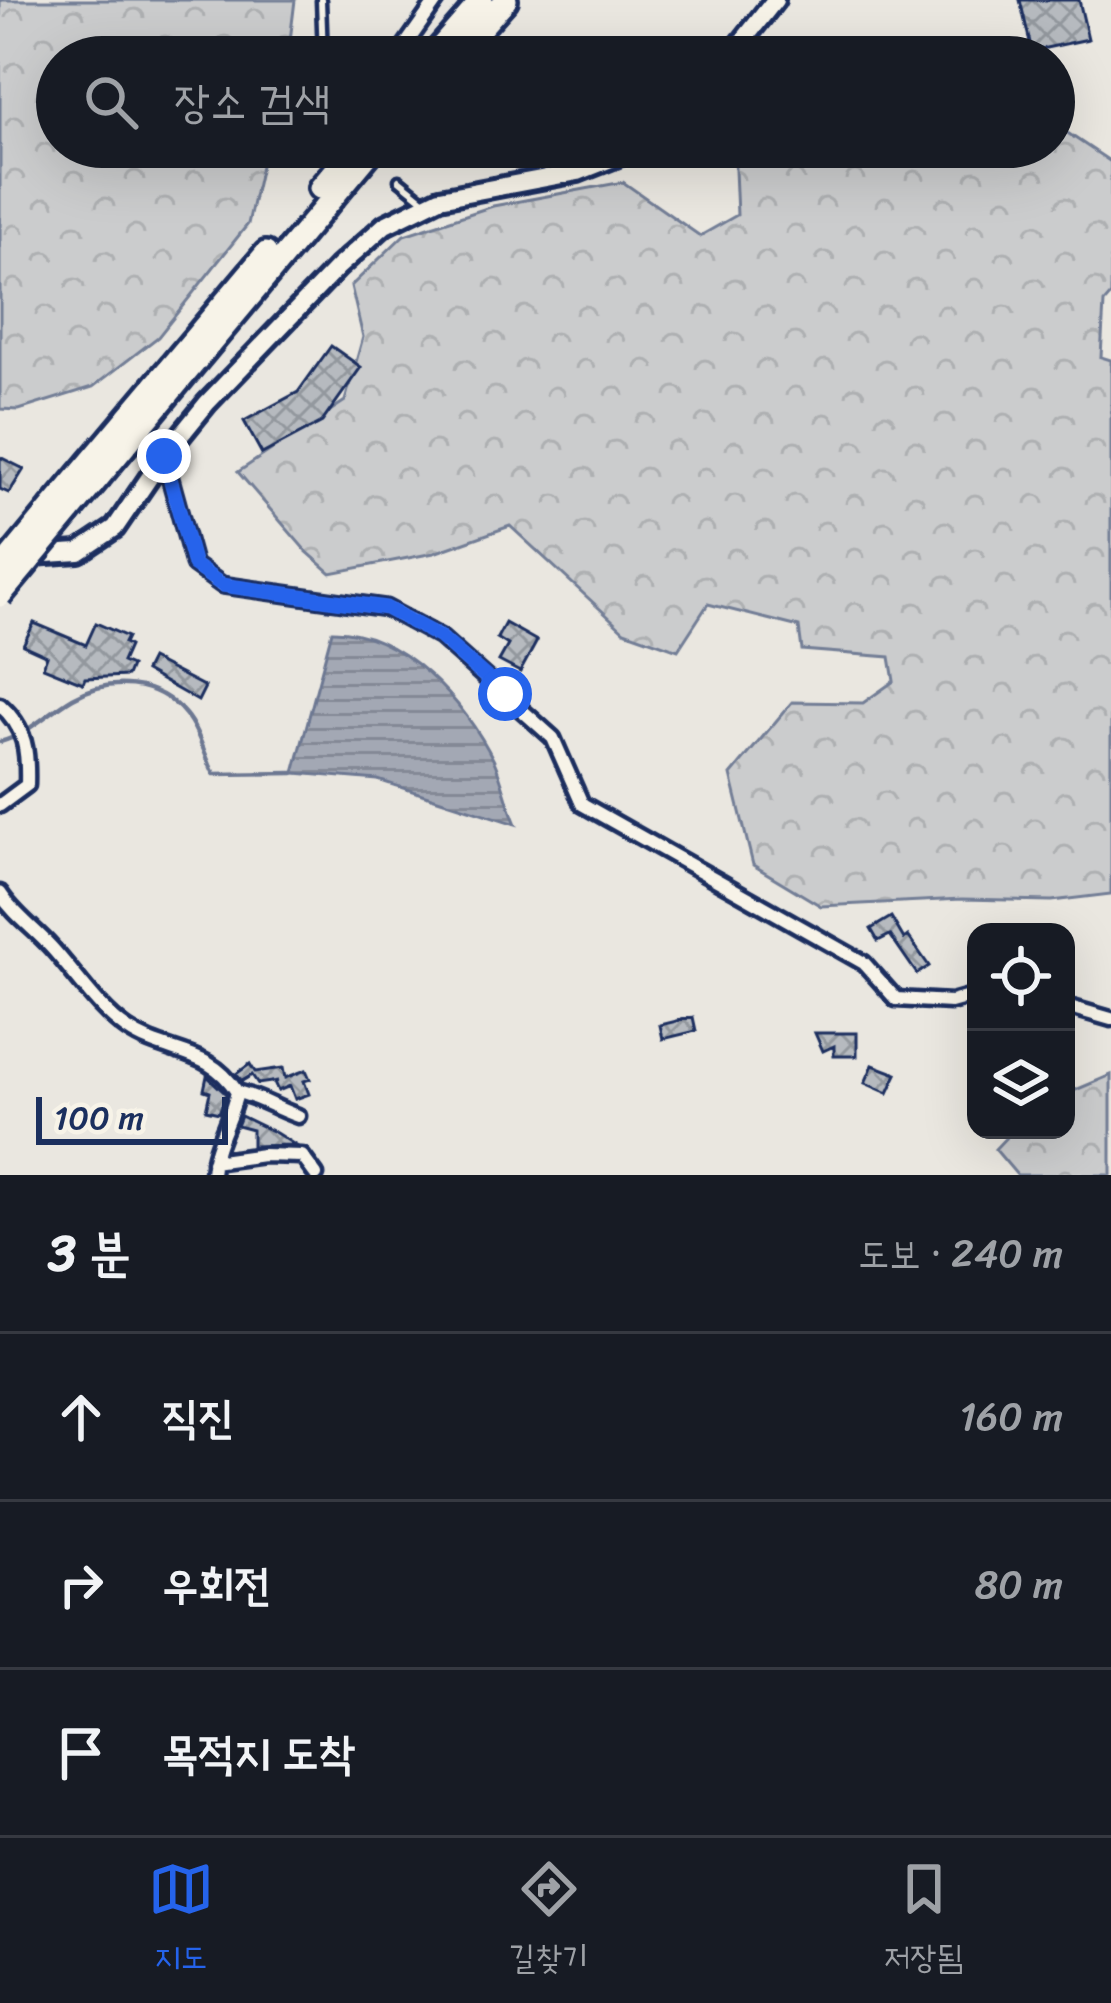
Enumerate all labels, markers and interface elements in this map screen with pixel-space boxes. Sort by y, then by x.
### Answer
search box [36,36,1075,168]
text: 장소 검색 [174,62,331,142]
icon: search [78,69,144,135]
route end [137,429,191,483]
route start [478,667,532,721]
map controls [967,923,1075,1139]
button: locate [967,923,1075,1031]
button: layers [967,1031,1075,1139]
text: 100 m [54,1089,144,1147]
scale bar [36,1091,228,1144]
text: 3 분 [48,1208,130,1298]
text: 도보 · 240 m [858,1219,1063,1288]
text: 직진 [162,1377,234,1457]
text: 160 m [959,1382,1063,1451]
icon: ahead [48,1384,114,1450]
text: 우회전 [162,1545,271,1625]
text: 80 m [975,1550,1063,1619]
icon: right [48,1552,114,1618]
text: 목적지 도착 [162,1713,355,1793]
icon: arrive [48,1720,114,1786]
tab: 지도 [148,1856,214,1986]
tab: 길찾기 [509,1856,589,1986]
tab: 저장됨 [884,1856,963,1986]

